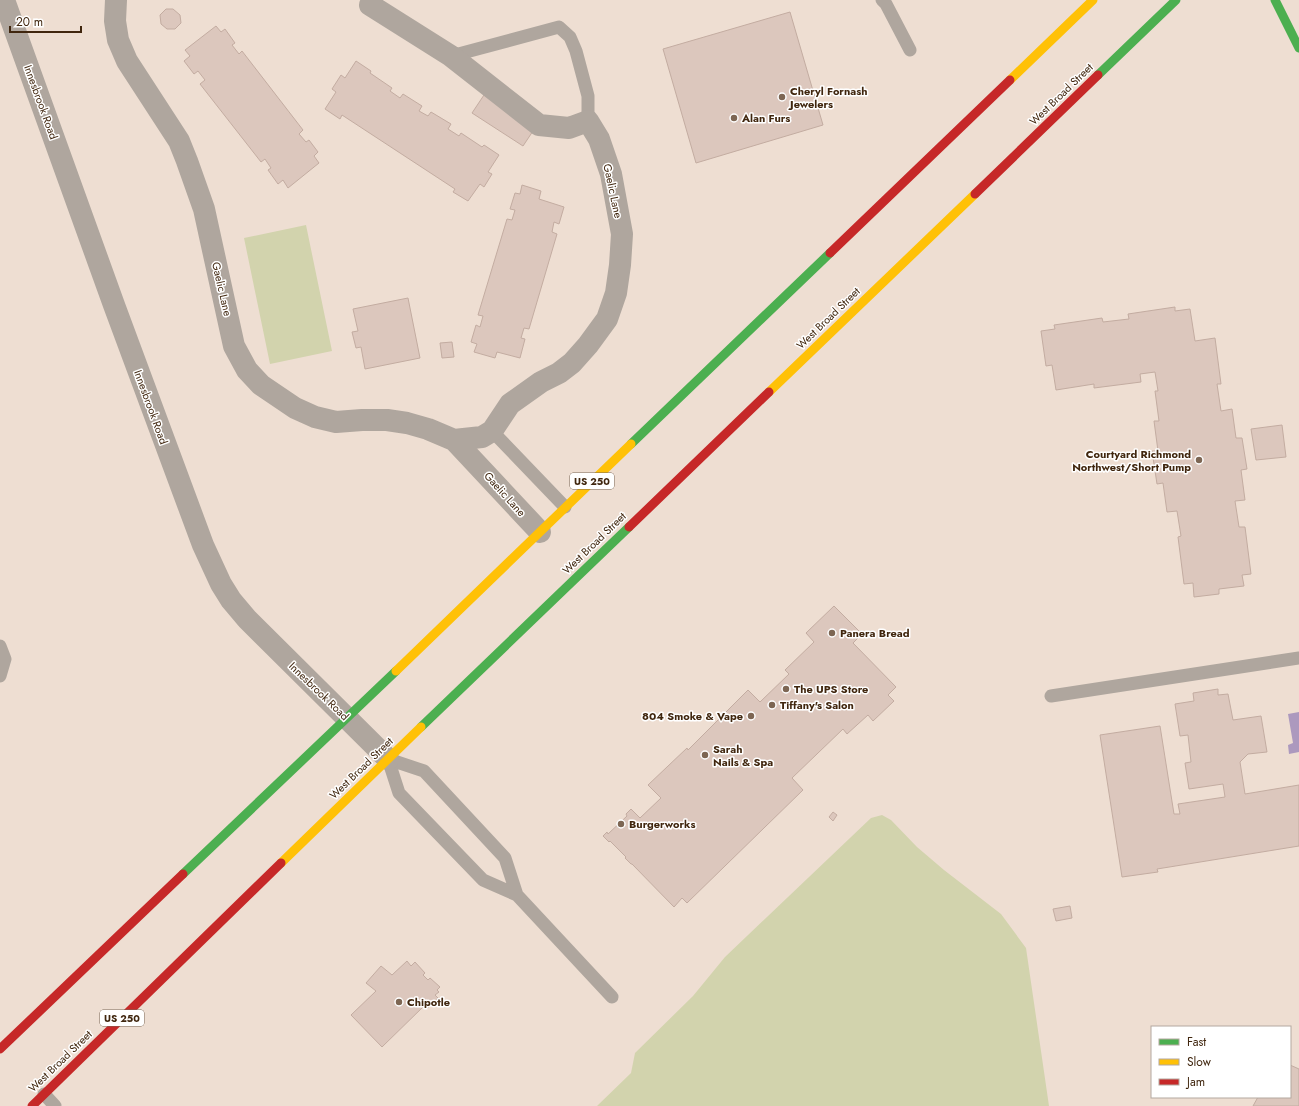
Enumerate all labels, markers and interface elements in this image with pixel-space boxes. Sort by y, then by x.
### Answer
scale bar [10,8,81,34]
text: 20 m [16,13,43,31]
street label: West Broad Street [1026,59,1097,129]
street label: Innesbrook Road [20,63,62,141]
place label: Cheryl Fornash Jewelers [788,83,867,112]
marker: Cheryl Fornash Jewelers [777,92,787,102]
place label: Alan Furs [741,110,790,126]
marker: Alan Furs [729,113,739,123]
street label: Gaelic Lane [599,162,627,220]
street label: Gaelic Lane [208,260,236,318]
street label: West Broad Street [793,283,864,353]
street label: Innesbrook Road [130,368,172,446]
place label: Courtyard Richmond Northwest/Short Pump [1072,446,1191,475]
marker: Courtyard Richmond Northwest/Short Pump [1194,455,1204,465]
street label: Gaelic Lane [481,468,530,520]
road number: US 250 [570,473,614,489]
street label: West Broad Street [559,508,630,578]
place label: Panera Bread [840,625,910,641]
marker: Panera Bread [827,628,837,638]
street label: Innesbrook Road [285,658,353,724]
place label: The UPS Store [794,681,868,697]
marker: The UPS Store [781,684,791,694]
place label: Tiffany's Salon [780,697,854,713]
marker: Tiffany's Salon [767,700,777,710]
place label: 804 Smoke & Vape [642,708,743,724]
marker: 804 Smoke & Vape [746,711,756,721]
street label: West Broad Street [326,733,397,803]
place label: Sarah Nails & Spa [713,741,773,770]
marker: Sarah Nails & Spa [700,750,710,760]
place label: Burgerworks [629,816,695,832]
marker: Burgerworks [616,819,626,829]
place label: Chipotle [407,994,450,1010]
marker: Chipotle [394,997,404,1007]
road number: US 250 [100,1010,144,1026]
street label: West Broad Street [25,1026,96,1096]
legend [1151,1026,1291,1098]
text: Fast [1187,1033,1206,1051]
text: Slow [1187,1053,1212,1071]
text: Jam [1185,1073,1205,1091]

